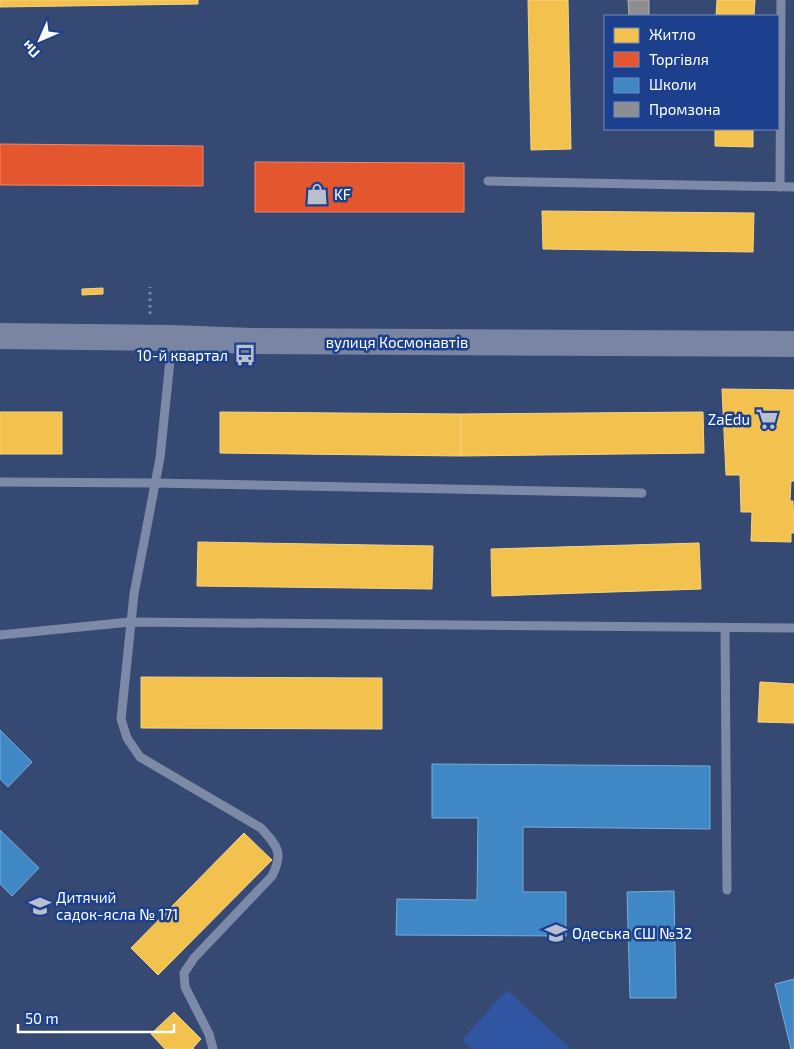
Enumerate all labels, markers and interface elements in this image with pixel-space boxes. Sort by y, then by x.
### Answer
north arrow [15,15,65,65]
legend [604,15,779,130]
text: Житло [649,25,696,43]
text: Пн [18,37,43,62]
text: Торгівля [649,50,709,68]
text: Школи [649,75,697,93]
text: Промзона [649,100,721,118]
shop icon: KF [304,181,330,207]
place label: KF [334,185,351,203]
street label: вулиця Космонавтів [326,333,468,352]
bus stop icon: 10-й квартал [232,342,258,368]
place label: 10-й квартал [137,346,228,364]
supermarket icon: ZaEdu [754,406,780,432]
place label: ZaEdu [708,410,750,428]
place label: Дитячий садок-ясла № 171 [56,888,178,923]
school or university icon: Дитячий садок-ясла № 171 [27,893,53,919]
school or university icon: Одеська СШ №32 [543,920,569,946]
place label: Одеська СШ №32 [572,924,692,942]
scale bar [18,1002,174,1034]
text: 50 m [25,1009,59,1027]

